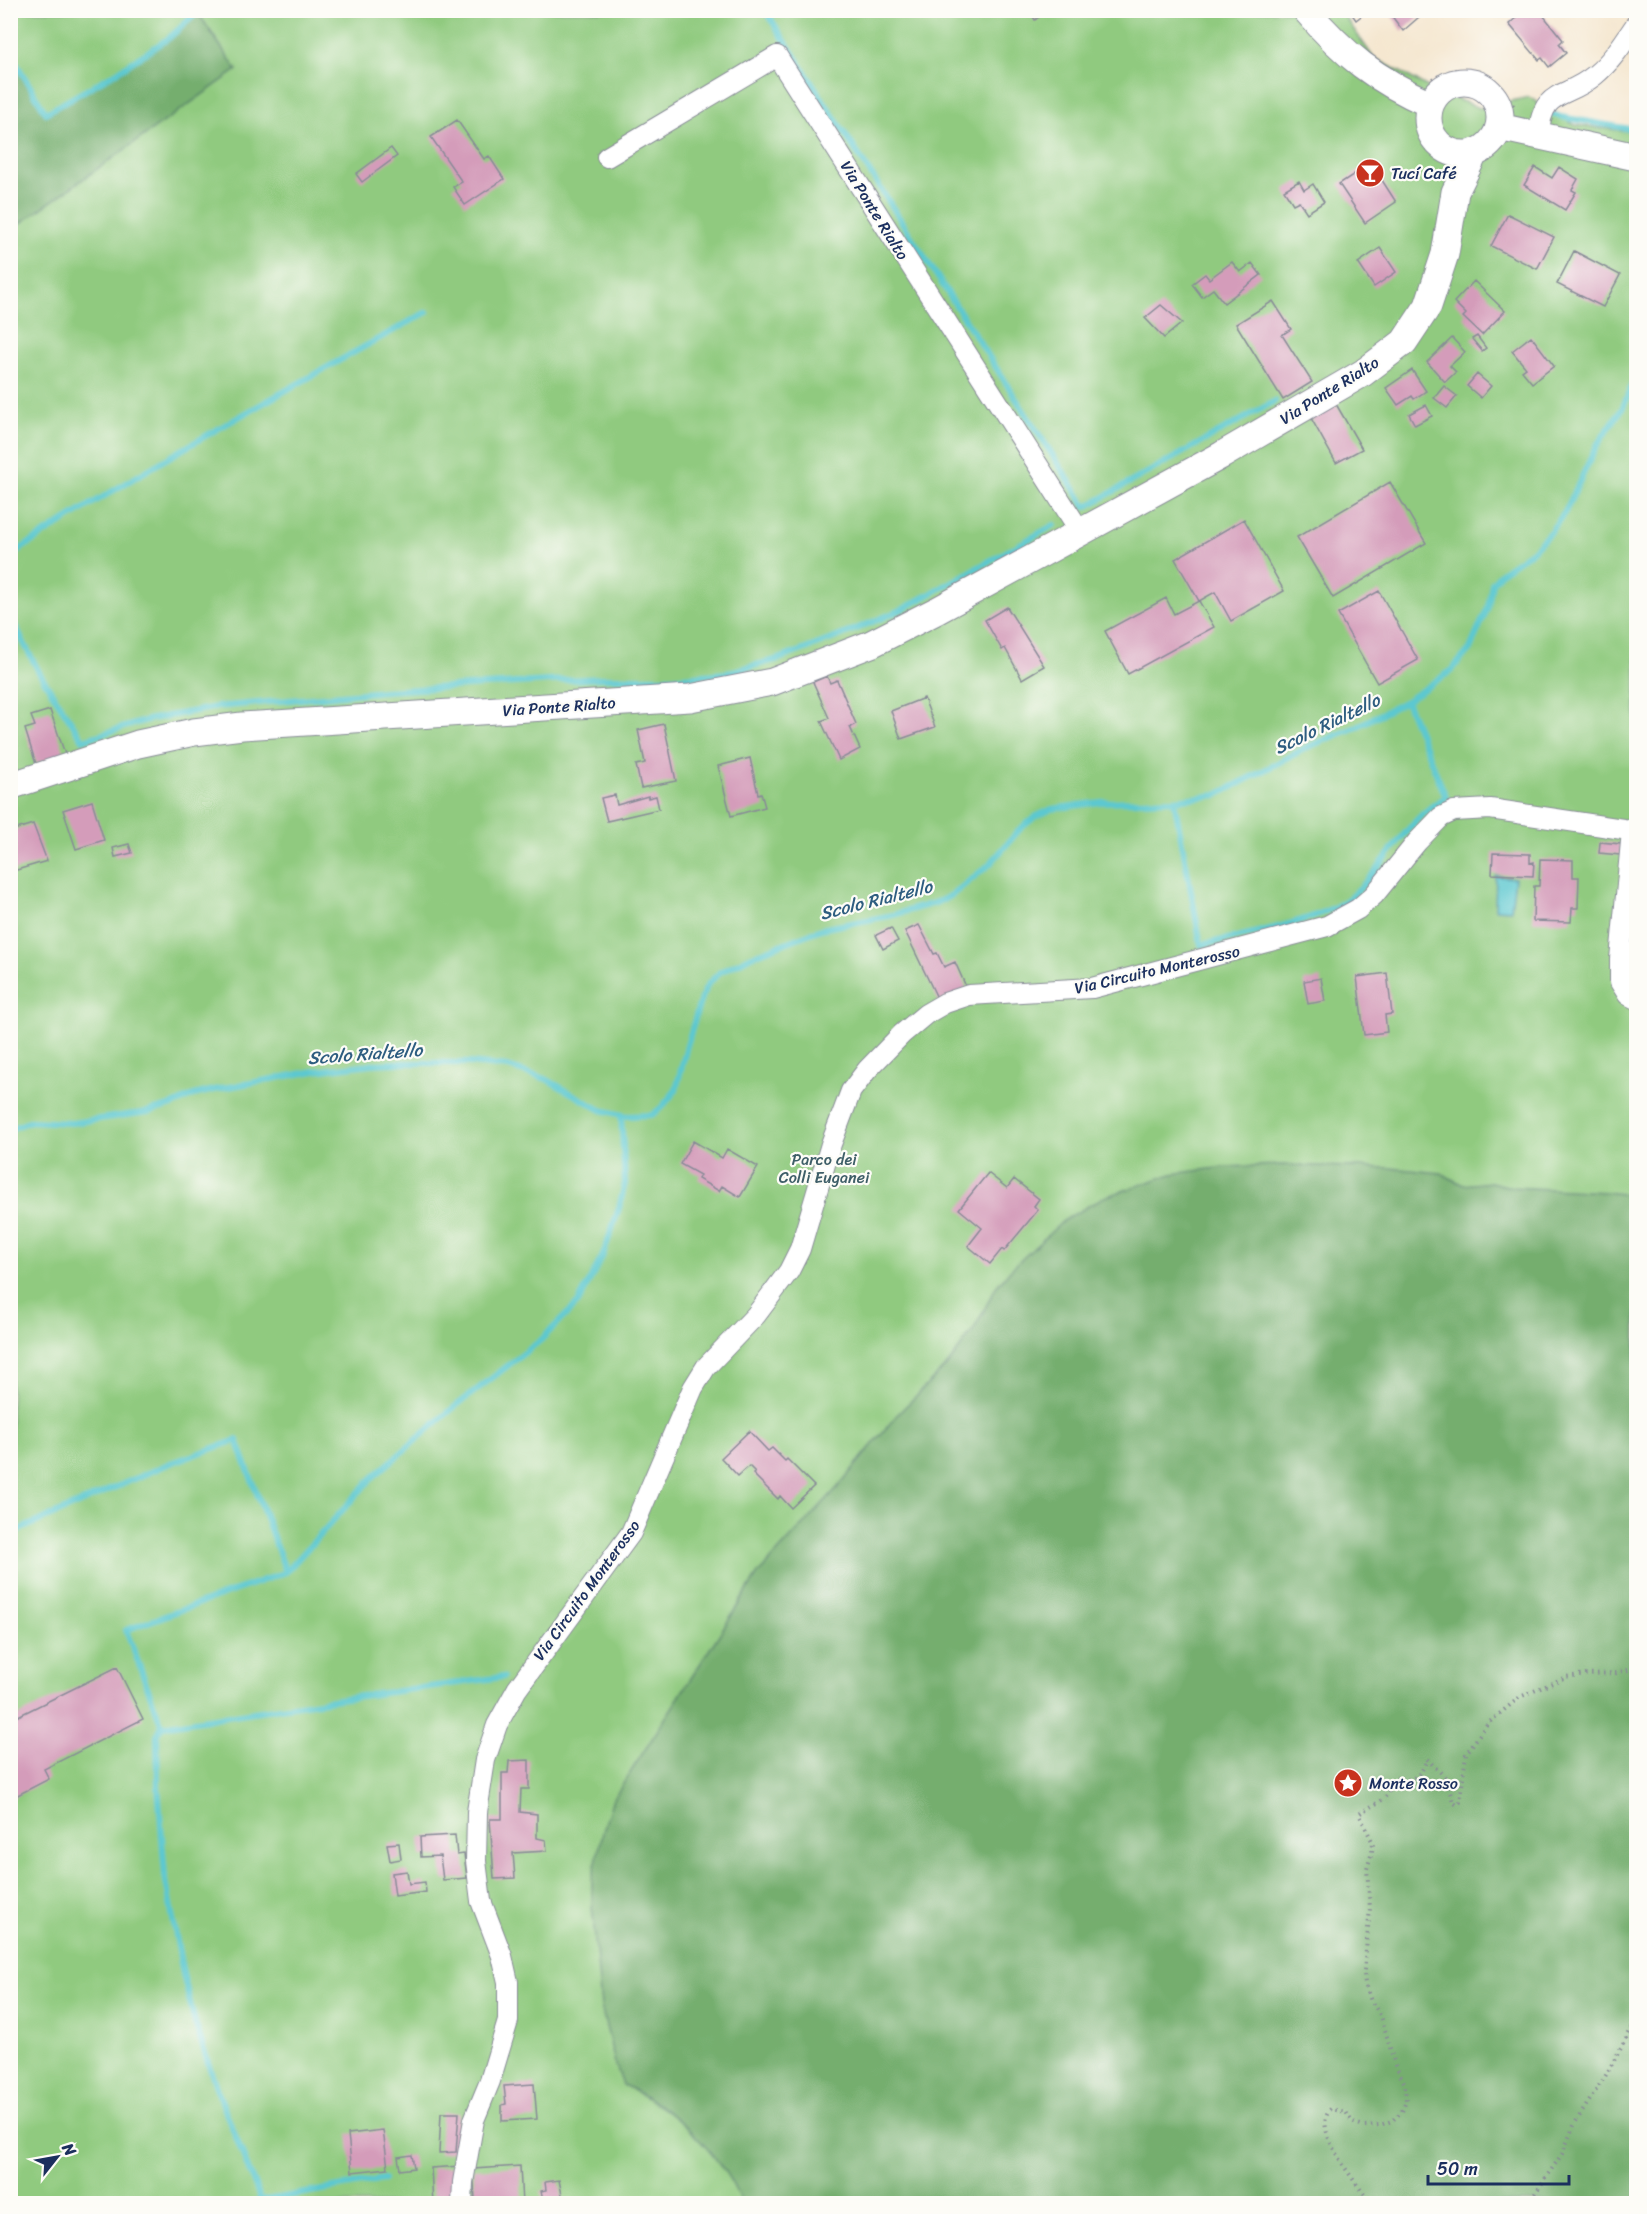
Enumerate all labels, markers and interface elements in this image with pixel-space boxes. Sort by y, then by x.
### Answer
street label: Via Ponte Rialto [832,155,917,266]
bar icon: Tucí Café [1354,157,1386,189]
place label: Tucí Café [1391,159,1457,188]
street label: Via Ponte Rialto [1274,348,1385,433]
water label: Scolo Rialtello [1268,684,1387,764]
street label: Via Ponte Rialto [502,688,616,725]
water label: Scolo Rialtello [816,870,937,929]
street label: Via Circuito Monterosso [1072,936,1243,1003]
water label: Scolo Rialtello [307,1034,424,1074]
park label: Parco dei Colli Euganei [779,1145,870,1192]
street label: Via Circuito Monterosso [525,1513,648,1667]
place icon: Monte Rosso [1332,1767,1364,1799]
place label: Monte Rosso [1369,1769,1458,1798]
north arrow [27,2127,87,2187]
text: N [54,2136,85,2163]
scale bar [1428,2148,1569,2186]
text: 50 m [1437,2153,1478,2185]

